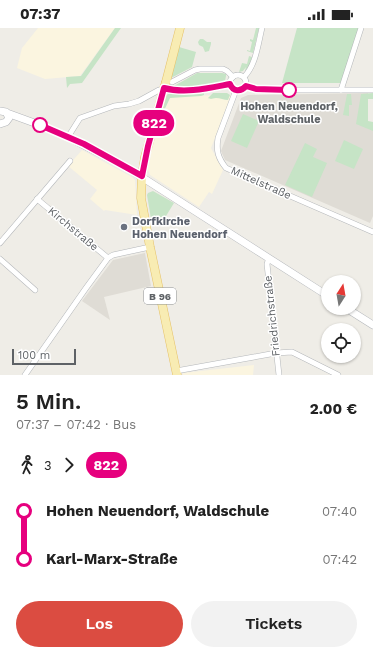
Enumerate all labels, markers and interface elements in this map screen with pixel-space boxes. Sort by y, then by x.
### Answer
text: 07:37 [20,5,60,23]
marker: Hohen Neuendorf, Waldschule [281,82,297,98]
place label: Hohen Neuendorf, Waldschule [240,100,338,126]
line badge: 822 [131,110,177,136]
text: 822 [141,115,167,131]
unlabelled marker [32,117,48,133]
street label: Mittelstraße [229,164,293,202]
street label: Kirchstraße [45,204,101,254]
place label: Dorfkirche Hohen Neuendorf [132,215,228,241]
marker: Dorfkirche Hohen Neuendorf [119,222,129,232]
street label: Friedrichstraße [261,275,283,357]
north arrow [321,275,361,315]
map controls [321,275,361,363]
road number: B 96 [144,288,176,304]
button: locate [321,323,361,363]
scale bar [12,347,76,366]
text: 100 m [18,349,50,362]
text: 5 Min. [16,389,81,414]
text: 2.00 € [310,400,357,418]
text: 07:37 – 07:42 · Bus [16,417,136,432]
icon: walk [16,454,38,476]
icon: forward [58,454,80,476]
text: 822 [94,457,119,473]
text: 3 [44,458,52,473]
text: Hohen Neuendorf, Waldschule [46,502,269,520]
text: 07:40 [322,504,357,519]
text: Karl-Marx-Straße [46,550,178,568]
text: 07:42 [323,552,357,567]
button: Los [16,601,183,647]
button: Tickets [191,601,357,647]

